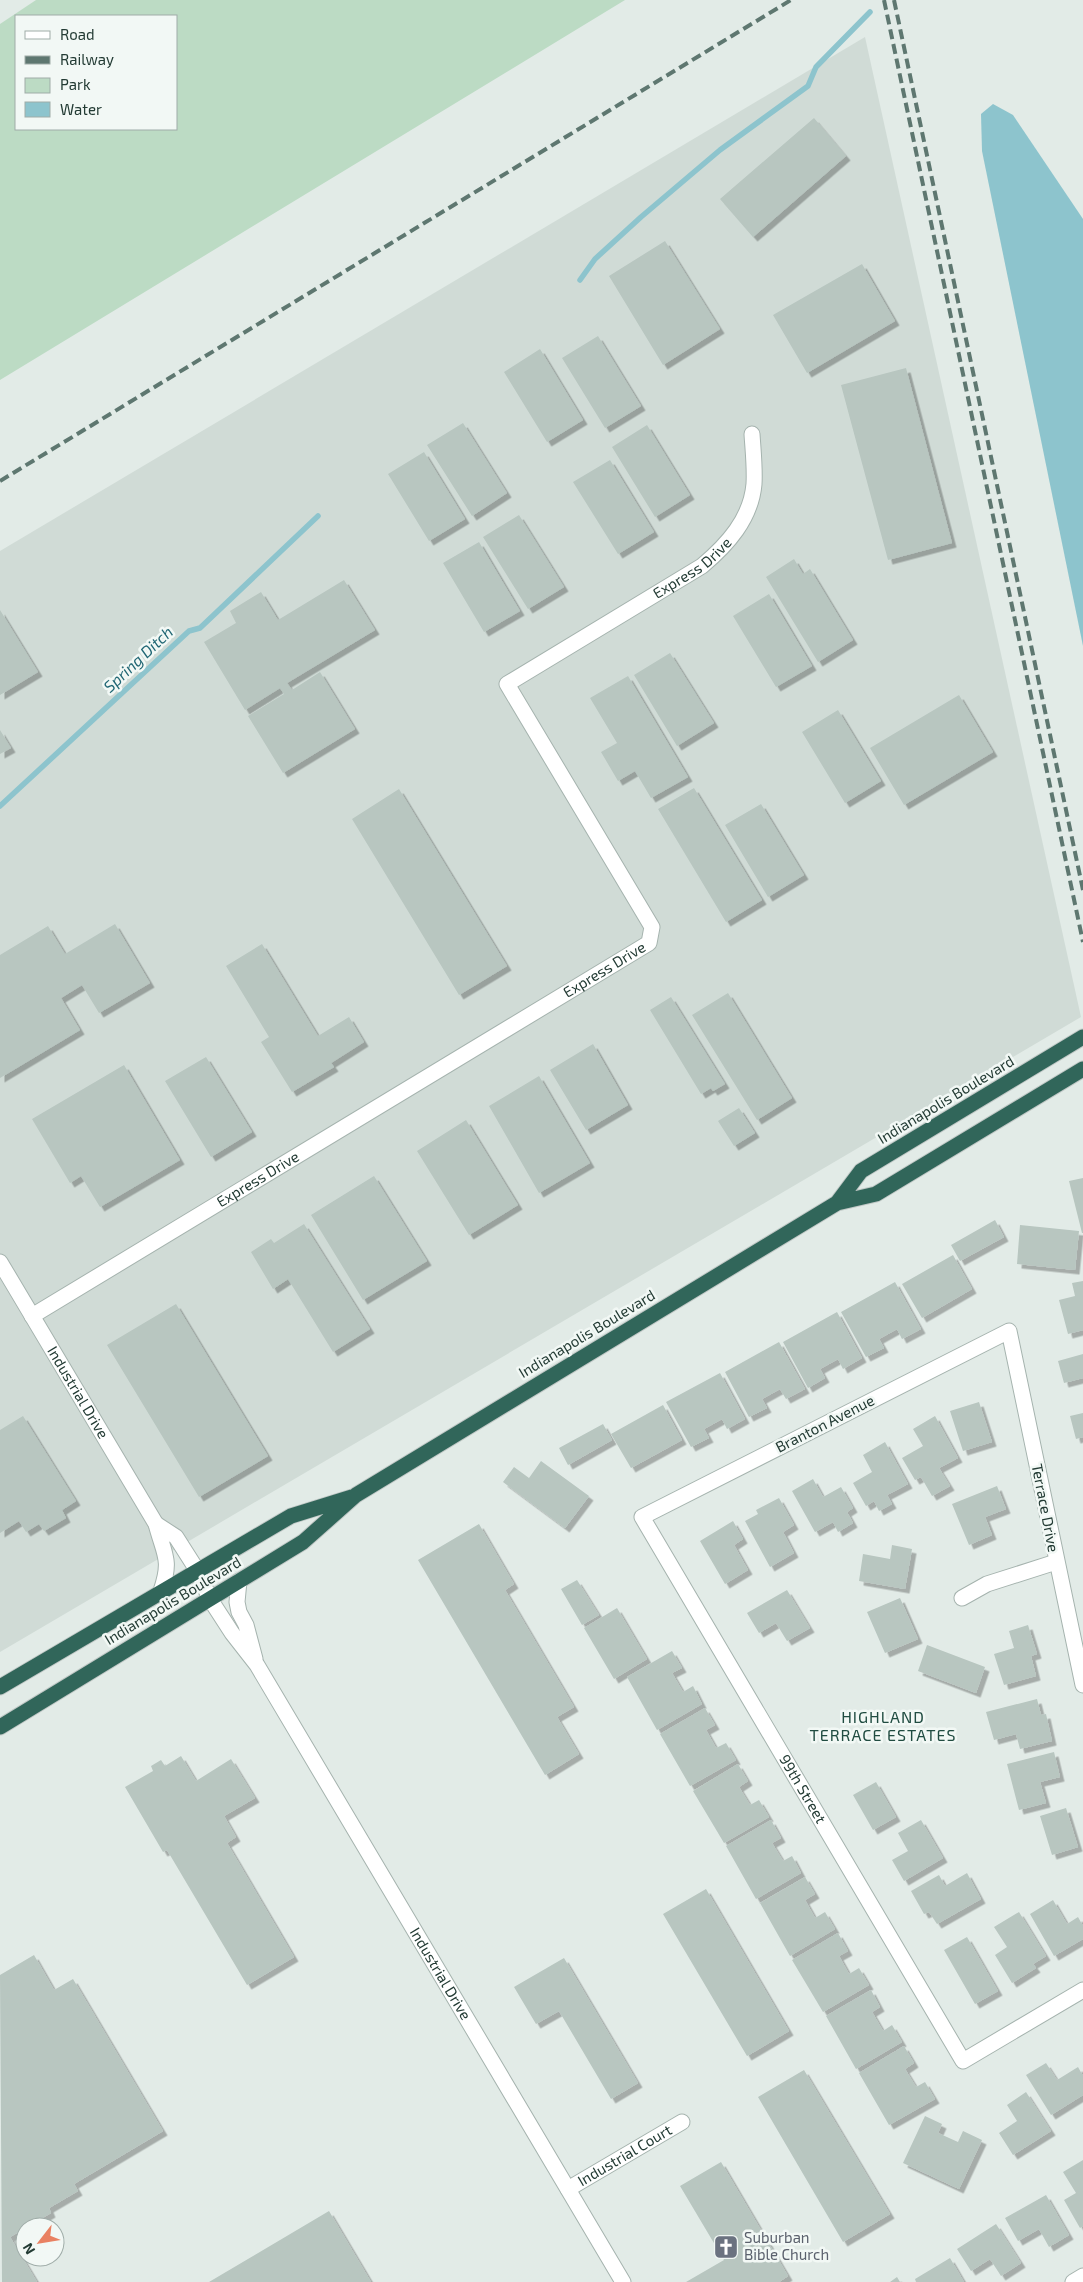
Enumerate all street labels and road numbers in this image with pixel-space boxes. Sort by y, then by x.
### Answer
street label: Express Drive [649,533,735,602]
street label: Express Drive [559,937,649,1001]
street label: Indianapolis Boulevard [874,1051,1017,1147]
street label: Express Drive [213,1147,302,1210]
street label: Indianapolis Boulevard [515,1285,658,1381]
street label: Industrial Drive [44,1343,113,1441]
street label: Branton Avenue [772,1390,877,1456]
street label: Terrace Drive [1029,1462,1063,1554]
street label: Indianapolis Boulevard [101,1552,244,1648]
street label: 99th Street [776,1751,831,1826]
street label: Industrial Drive [407,1924,475,2023]
street label: Industrial Court [574,2120,675,2189]

